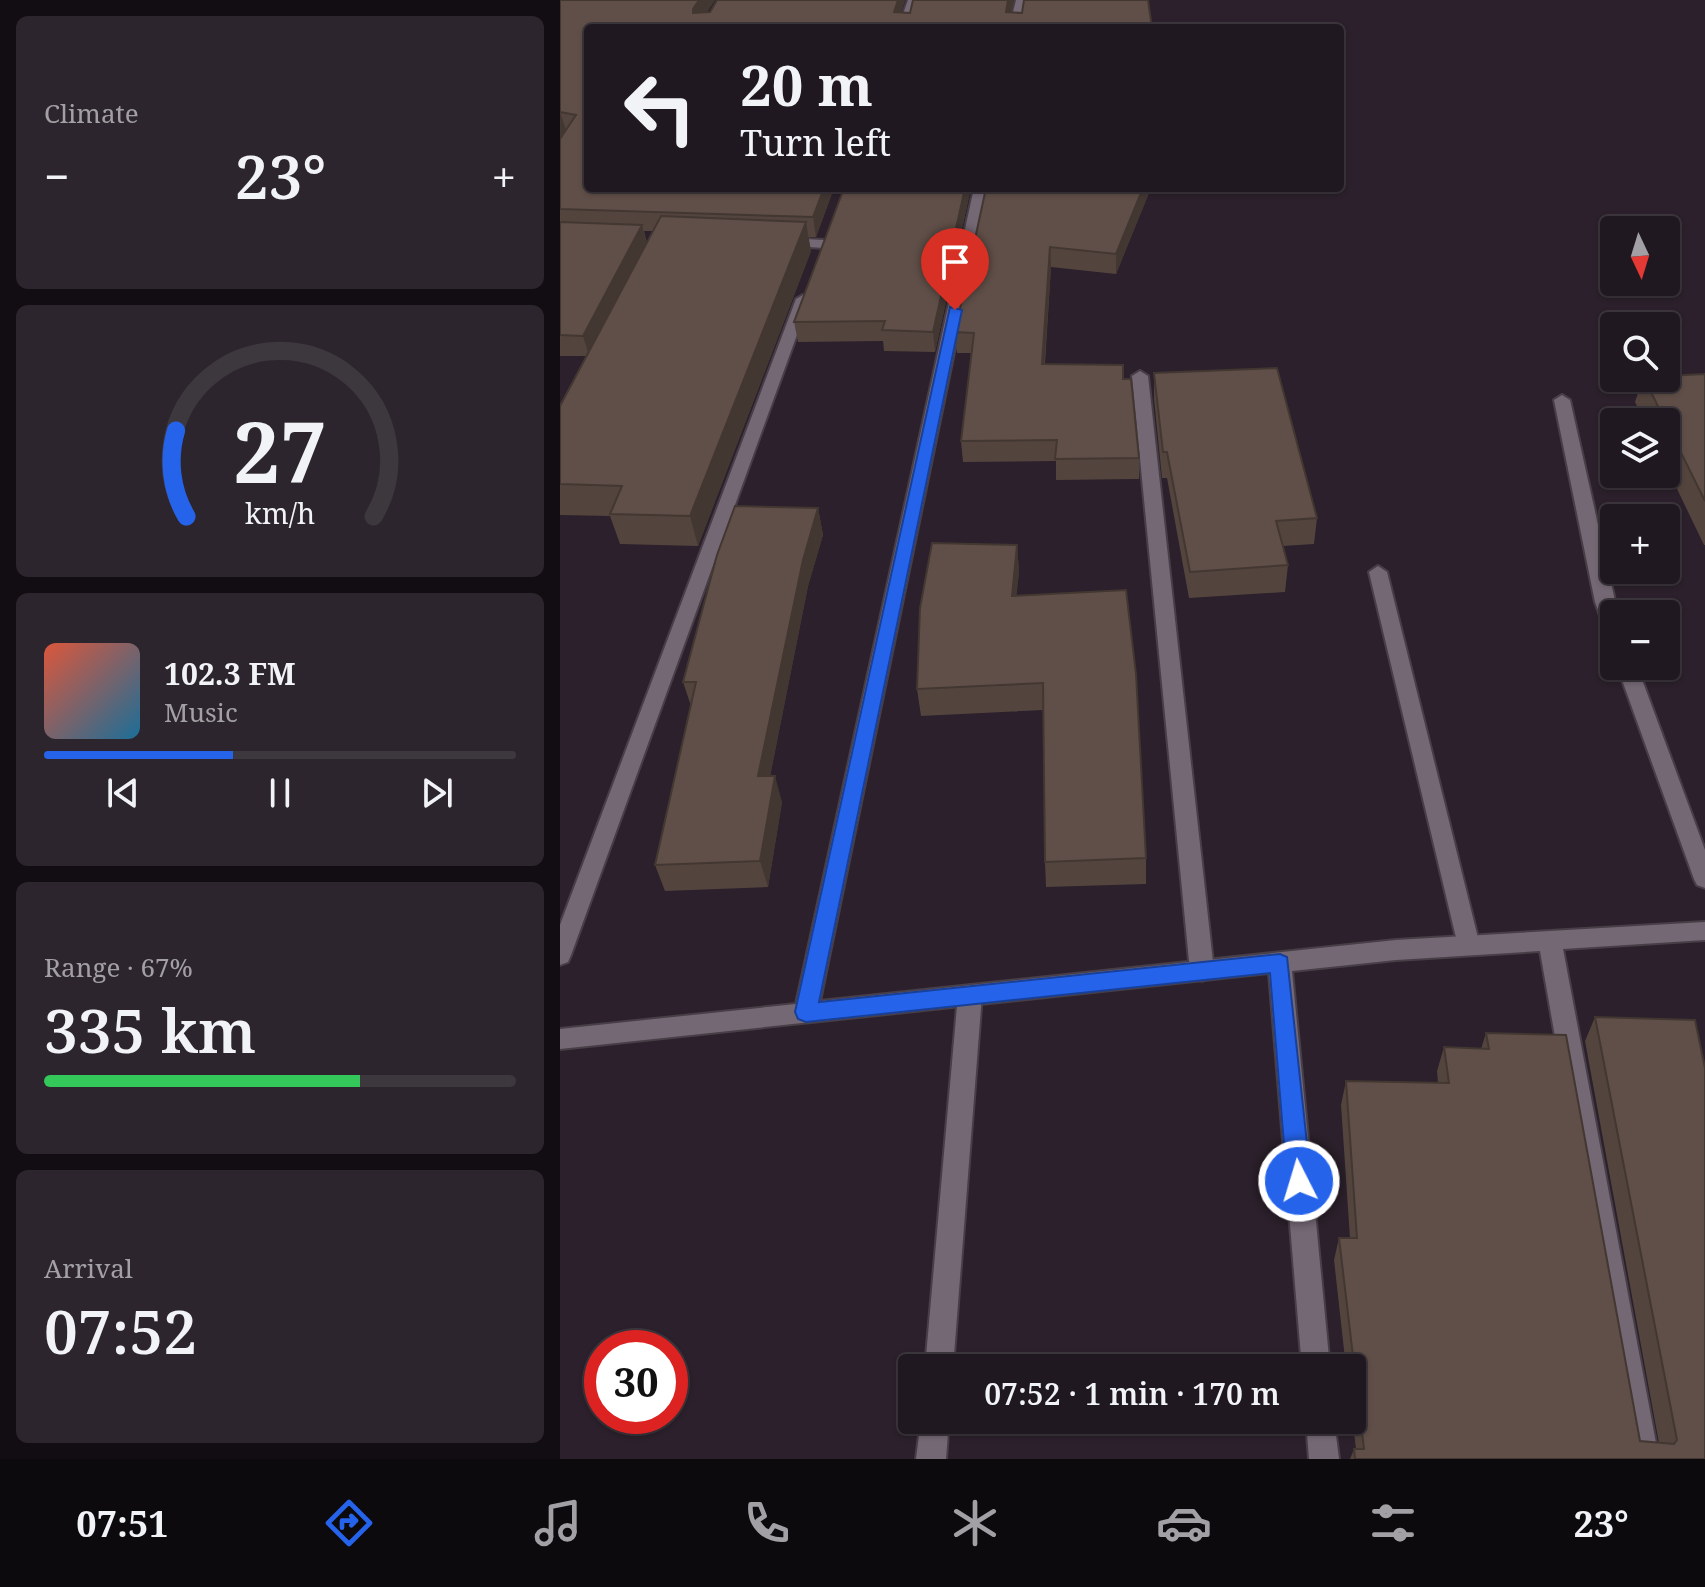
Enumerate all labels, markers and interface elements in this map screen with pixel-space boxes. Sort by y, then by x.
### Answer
text: 20 m [740,46,873,122]
icon: left [608,56,712,160]
text: Climate [44,95,139,131]
text: Turn left [740,118,891,167]
text: 23° [235,135,326,217]
text: − [44,146,69,206]
text: + [491,146,516,206]
north arrow [1600,216,1680,296]
map controls [1600,216,1680,680]
pin [921,228,989,310]
icon: arrive [933,240,977,284]
button: search [1600,312,1680,392]
text: 27 [233,393,327,506]
button: layers [1600,408,1680,488]
text: km/h [245,493,315,532]
button: + [1600,504,1680,584]
button: − [1600,600,1680,680]
text: 102.3 FM [164,653,296,694]
text: Music [164,694,238,730]
icon: previous [101,771,145,815]
icon: pause [258,771,302,815]
icon: next [415,771,459,815]
text: Range · 67% [44,949,193,985]
text: 335 km [44,989,256,1071]
position arrow [1257,1139,1341,1223]
text: Arrival [44,1250,133,1286]
text: 07:52 [44,1290,197,1372]
speed limit sign: 30 [584,1330,688,1434]
text: 07:52 · 1 min · 170 m [984,1373,1280,1414]
icon: directions [321,1495,377,1551]
icon: music [530,1495,586,1551]
icon: phone [739,1495,795,1551]
icon: climate [947,1495,1003,1551]
icon: car [1156,1495,1212,1551]
icon: filters [1365,1495,1421,1551]
text: 07:51 [76,1499,169,1548]
text: 23° [1573,1499,1629,1548]

